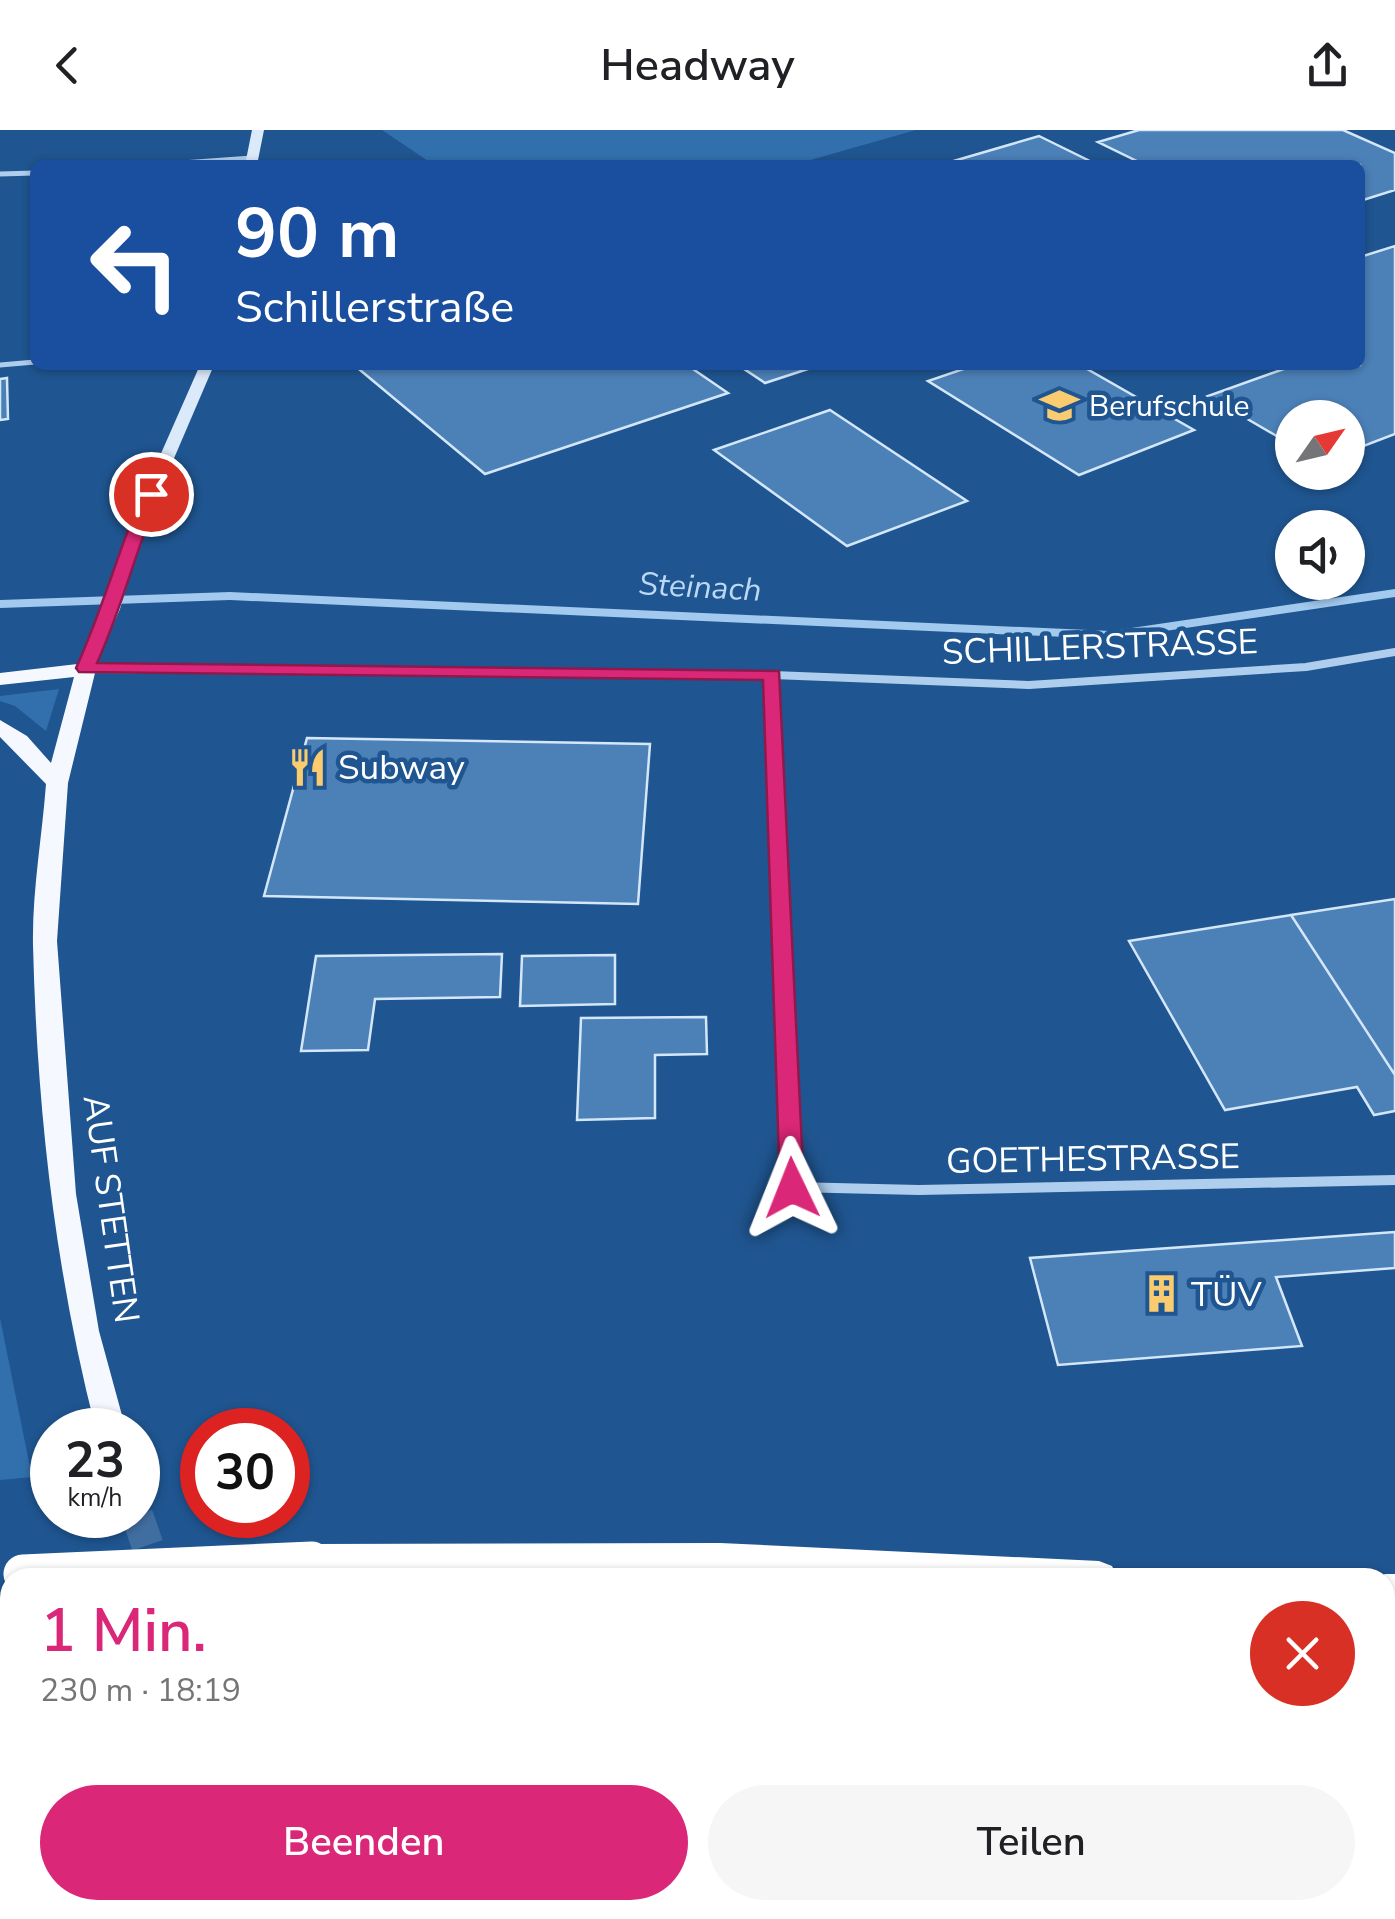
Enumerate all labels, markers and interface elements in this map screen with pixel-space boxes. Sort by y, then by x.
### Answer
text: Headway [600,35,795,96]
icon: back [40,38,95,93]
icon: share [1300,38,1355,93]
text: 90 m [235,186,399,282]
icon: left [70,200,200,330]
text: Schillerstraße [235,277,514,338]
school or university icon: Berufschule [1038,385,1080,427]
place label: Berufschule [1089,386,1250,427]
north arrow [1275,400,1365,490]
map controls [1275,400,1365,600]
pin [109,452,194,537]
icon: arrive [124,467,179,522]
button: sound [1275,510,1365,600]
water label: Steinach [637,562,763,612]
street label: SCHILLERSTRASSE [941,618,1259,676]
place label: Subway [338,744,465,791]
restaurant icon: Subway [287,746,329,788]
street label: AUF STETTEN [72,1092,150,1326]
street label: GOETHESTRASSE [946,1133,1240,1185]
position arrow [740,1136,844,1240]
place label: TÜV [1191,1271,1263,1318]
building icon: TÜV [1140,1273,1182,1315]
speed limit sign: 30 [180,1408,310,1538]
text: 23 [65,1426,125,1495]
text: km/h [67,1481,123,1515]
text: 1 Min. [40,1590,207,1672]
button: close [1250,1601,1355,1706]
text: 230 m · 18:19 [40,1669,241,1712]
button: Beenden [40,1785,688,1900]
button: Teilen [708,1785,1355,1900]

